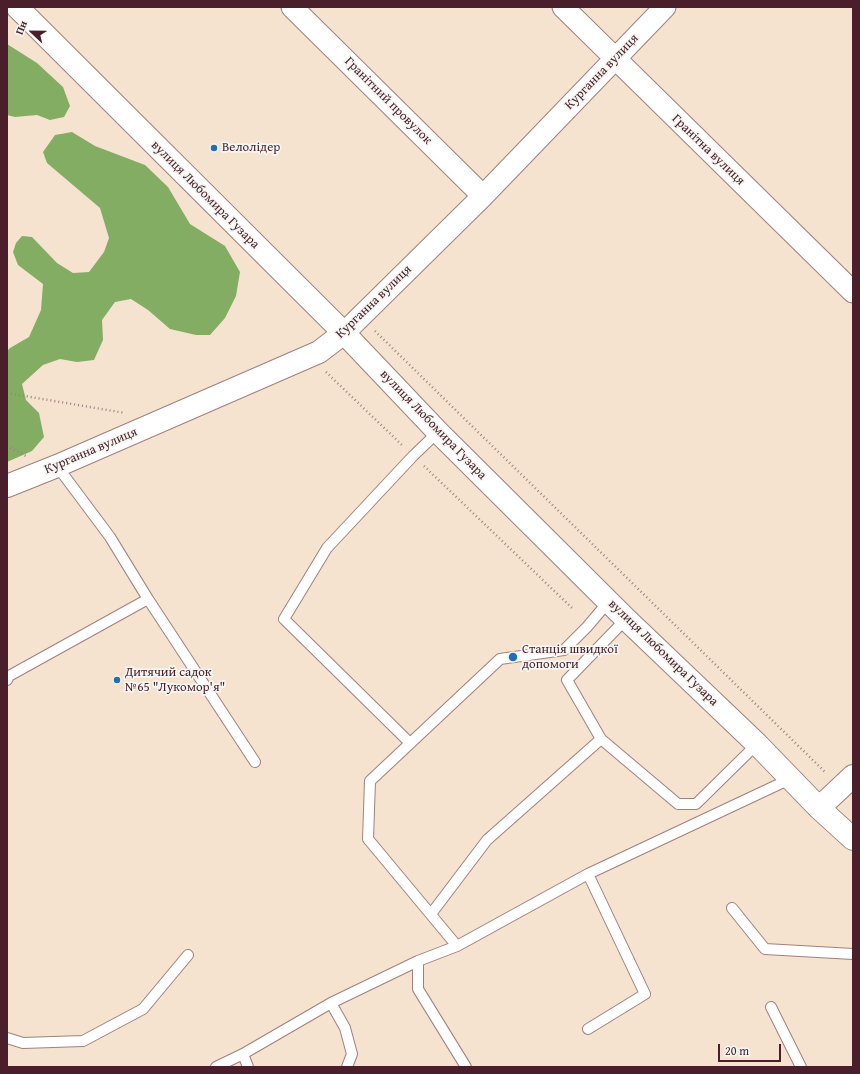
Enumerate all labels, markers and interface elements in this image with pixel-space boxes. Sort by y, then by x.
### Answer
north arrow [12,12,52,52]
text: Пн [11,18,31,37]
street label: Курганна вулиця [562,31,642,113]
street label: Гранітний провулок [341,54,435,148]
street label: Гранітна вулиця [668,111,748,189]
street label: вулиця Любомира Гузара [148,138,262,252]
place label: Велолідер [222,140,280,156]
marker: Велолідер [209,143,219,153]
street label: Курганна вулиця [333,262,415,342]
street label: вулиця Любомира Гузара [376,367,490,483]
street label: Курганна вулиця [42,424,140,478]
street label: вулиця Любомира Гузара [605,596,721,710]
place label: Станція швидкої допомоги [522,642,618,673]
marker: Станція швидкої допомоги [507,651,519,663]
place label: Дитячий садок №65 "Лукомор'я" [125,665,225,696]
marker: Дитячий садок №65 "Лукомор'я" [112,675,122,685]
scale bar [720,1036,783,1062]
text: 20 m [725,1042,749,1059]

